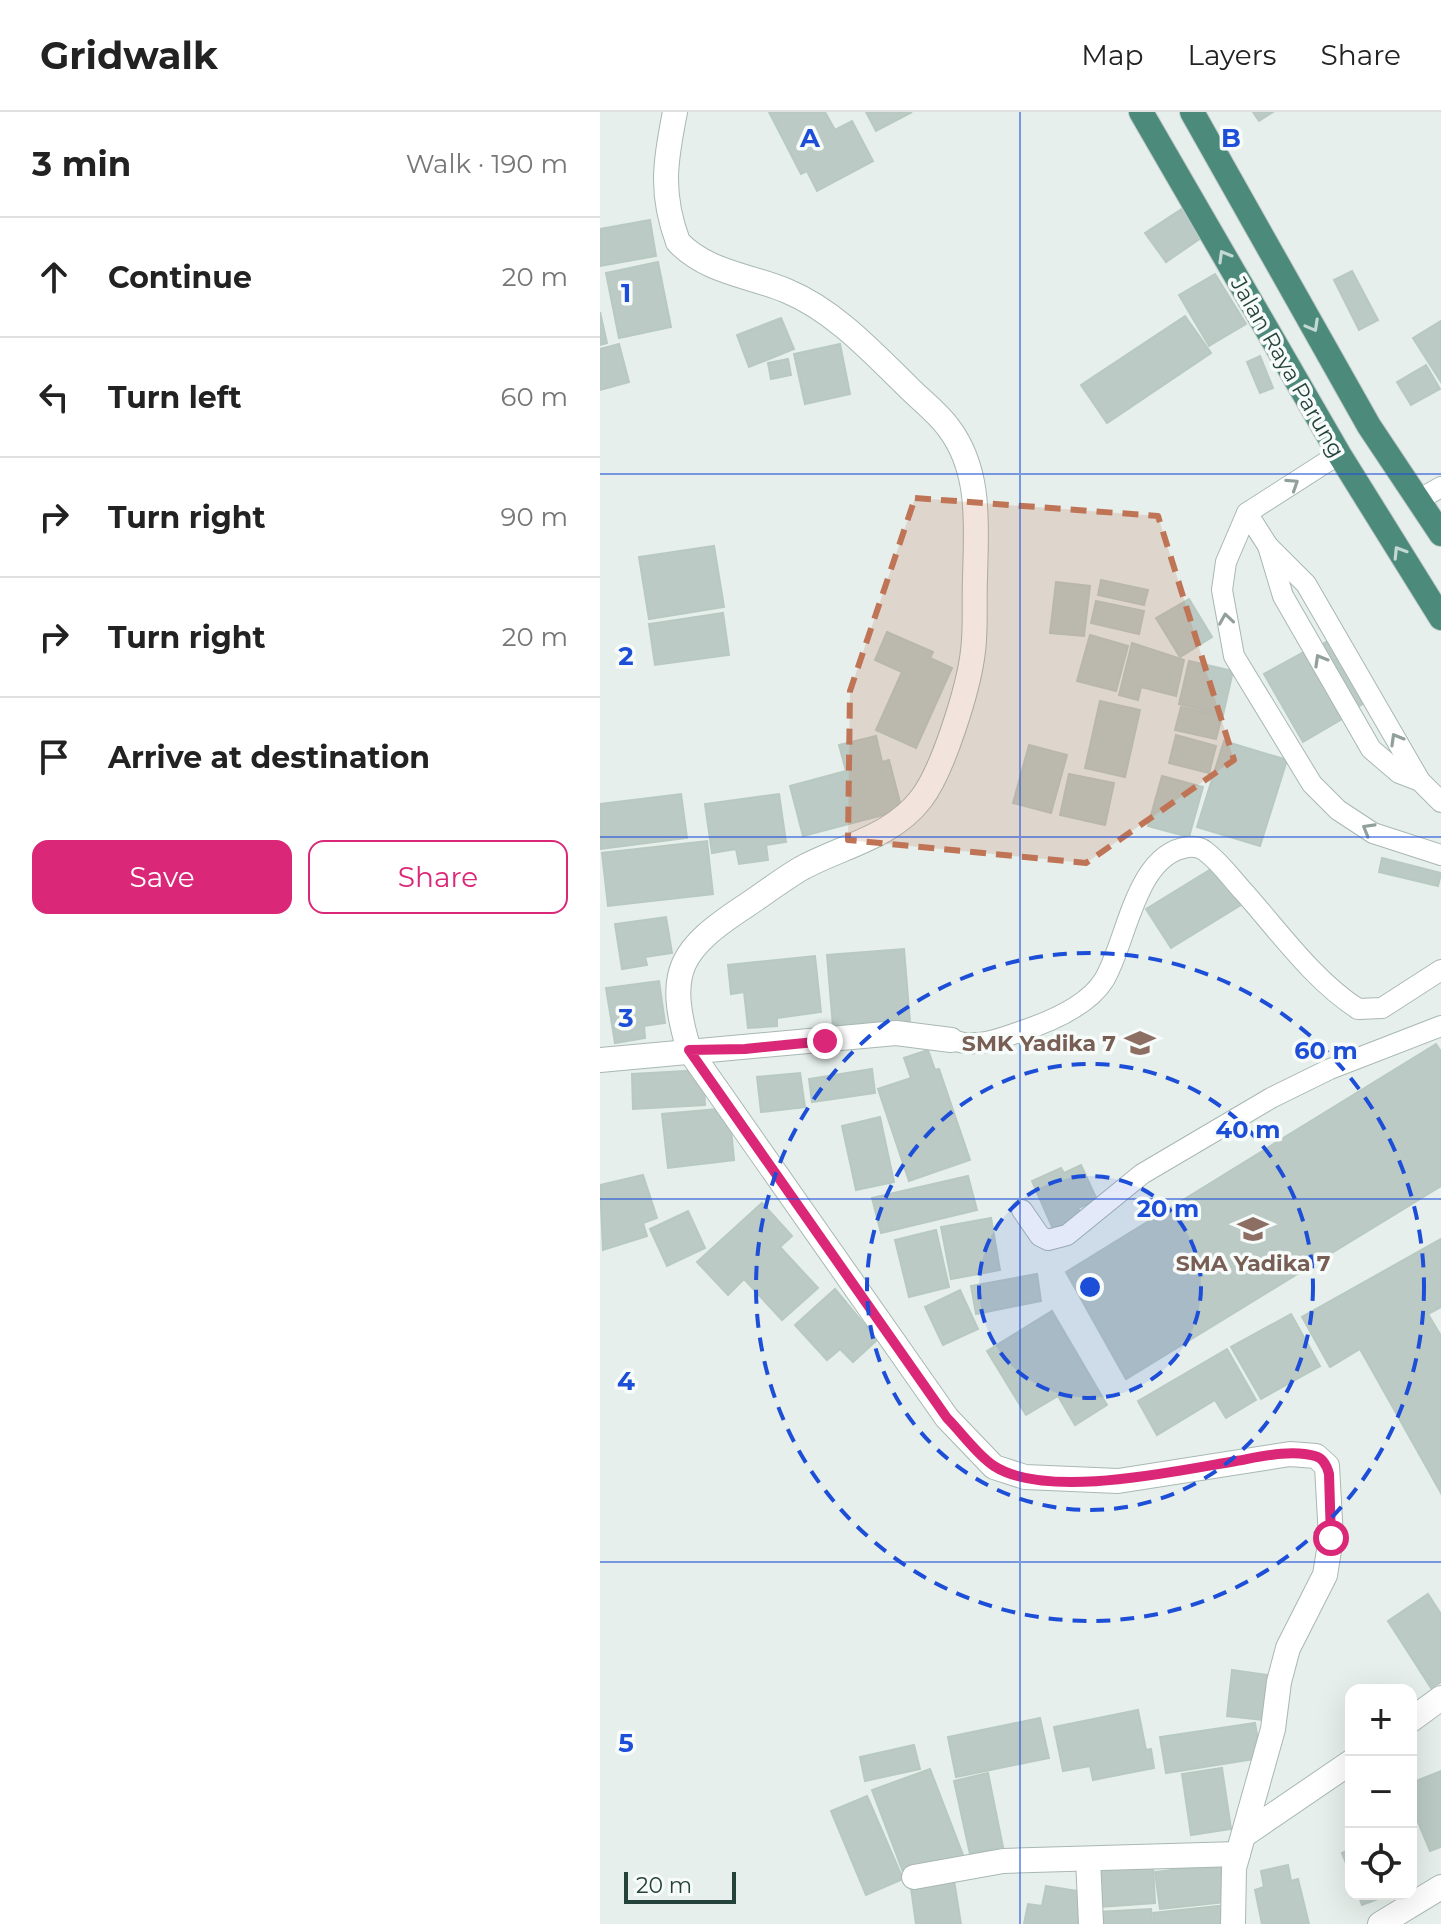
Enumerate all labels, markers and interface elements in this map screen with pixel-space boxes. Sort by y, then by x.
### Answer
text: Gridwalk [40,32,218,79]
text: Map [1081,38,1144,72]
text: Layers [1188,38,1277,72]
text: Share [1321,38,1401,72]
text: A [799,122,821,154]
text: B [1221,122,1241,154]
text: 3 min [32,143,131,185]
text: Walk · 190 m [406,148,568,180]
one-way arrow [1218,250,1234,265]
icon: ahead [32,255,76,299]
text: Continue [108,259,252,296]
text: 20 m [502,261,568,293]
street label: Jalan Raya Parung [1224,271,1350,462]
text: 1 [621,277,631,309]
one-way arrow [1303,318,1319,332]
icon: left [32,375,76,419]
text: Turn left [108,379,241,416]
text: 60 m [501,381,568,413]
one-way arrow [1284,478,1299,493]
icon: right [32,495,76,539]
text: Turn right [108,499,265,536]
text: 90 m [501,501,568,533]
one-way arrow [1394,546,1409,561]
one-way arrow [1219,612,1236,626]
icon: right [32,615,76,659]
text: Turn right [108,619,265,656]
text: 20 m [502,621,568,653]
text: 2 [618,640,634,672]
one-way arrow [1314,654,1330,669]
one-way arrow [1390,734,1406,748]
icon: arrive [32,735,76,779]
text: Arrive at destination [108,739,430,776]
one-way arrow [1362,823,1376,838]
button: Save [32,840,292,914]
button: Share [308,840,568,914]
text: 3 [617,1002,634,1034]
route end [807,1023,843,1059]
school or university icon: SMK Yadika 7 [1123,1026,1157,1060]
place label: SMK Yadika 7 [962,1030,1116,1057]
text: 60 m [1294,1036,1358,1065]
text: 40 m [1216,1115,1280,1144]
text: 20 m [1137,1194,1199,1223]
school or university icon: SMA Yadika 7 [1236,1212,1270,1246]
place label: SMA Yadika 7 [1176,1250,1330,1277]
centre of rings [1076,1273,1104,1301]
text: 4 [617,1365,635,1397]
route start [1313,1520,1349,1556]
map controls [1345,1684,1417,1900]
button: + [1345,1684,1417,1756]
text: 5 [618,1727,634,1759]
button: − [1345,1756,1417,1828]
button: locate [1345,1828,1417,1900]
scale bar [624,1868,736,1904]
text: 20 m [636,1872,692,1899]

